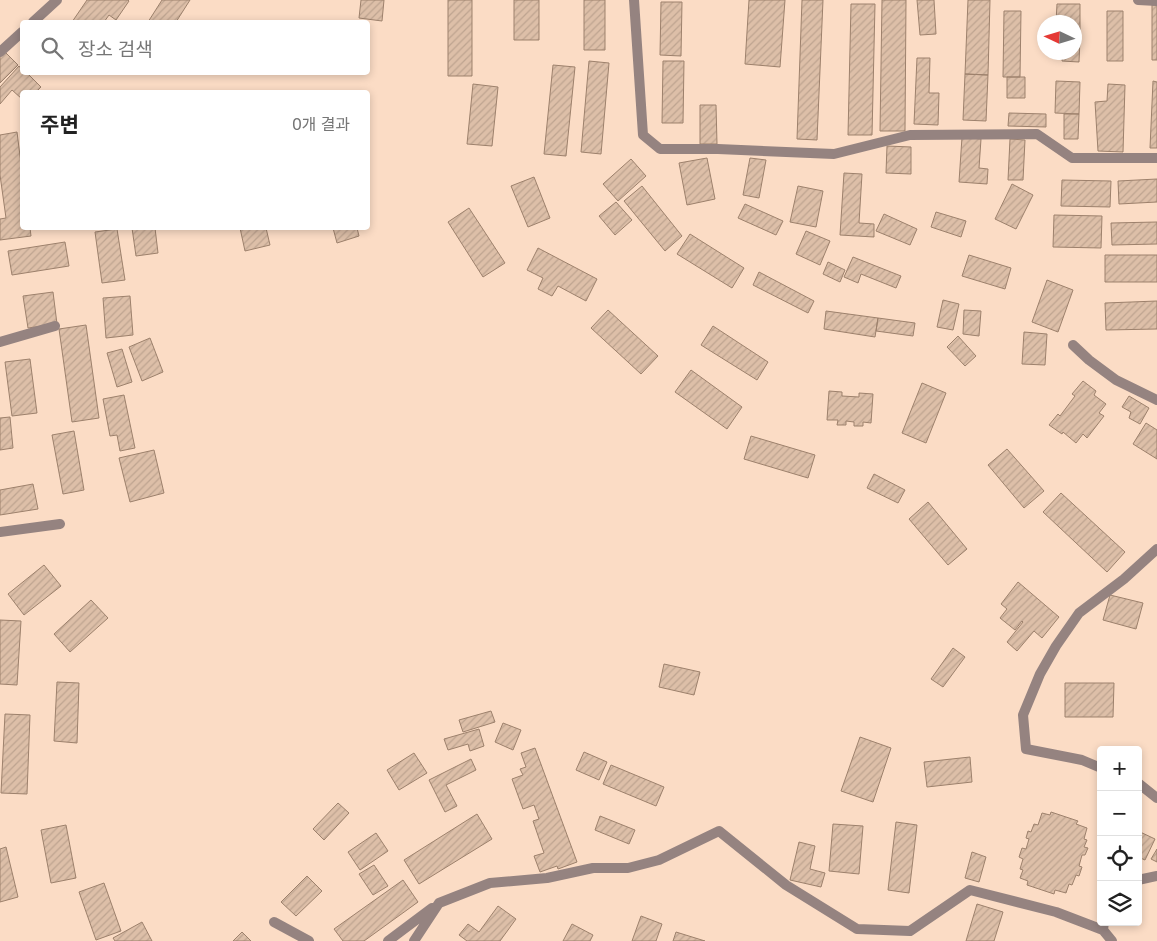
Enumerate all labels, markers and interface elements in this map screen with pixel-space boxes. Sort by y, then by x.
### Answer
north arrow [1037,15,1082,60]
search box [20,20,370,75]
icon: search [38,34,66,62]
text: 장소 검색 [78,37,153,60]
text: 주변 [40,111,79,137]
text: 0개 결과 [292,114,350,134]
map controls [1097,746,1142,926]
button: + [1097,746,1142,791]
button: − [1097,791,1142,836]
button: locate [1097,836,1142,881]
button: layers [1097,881,1142,926]

